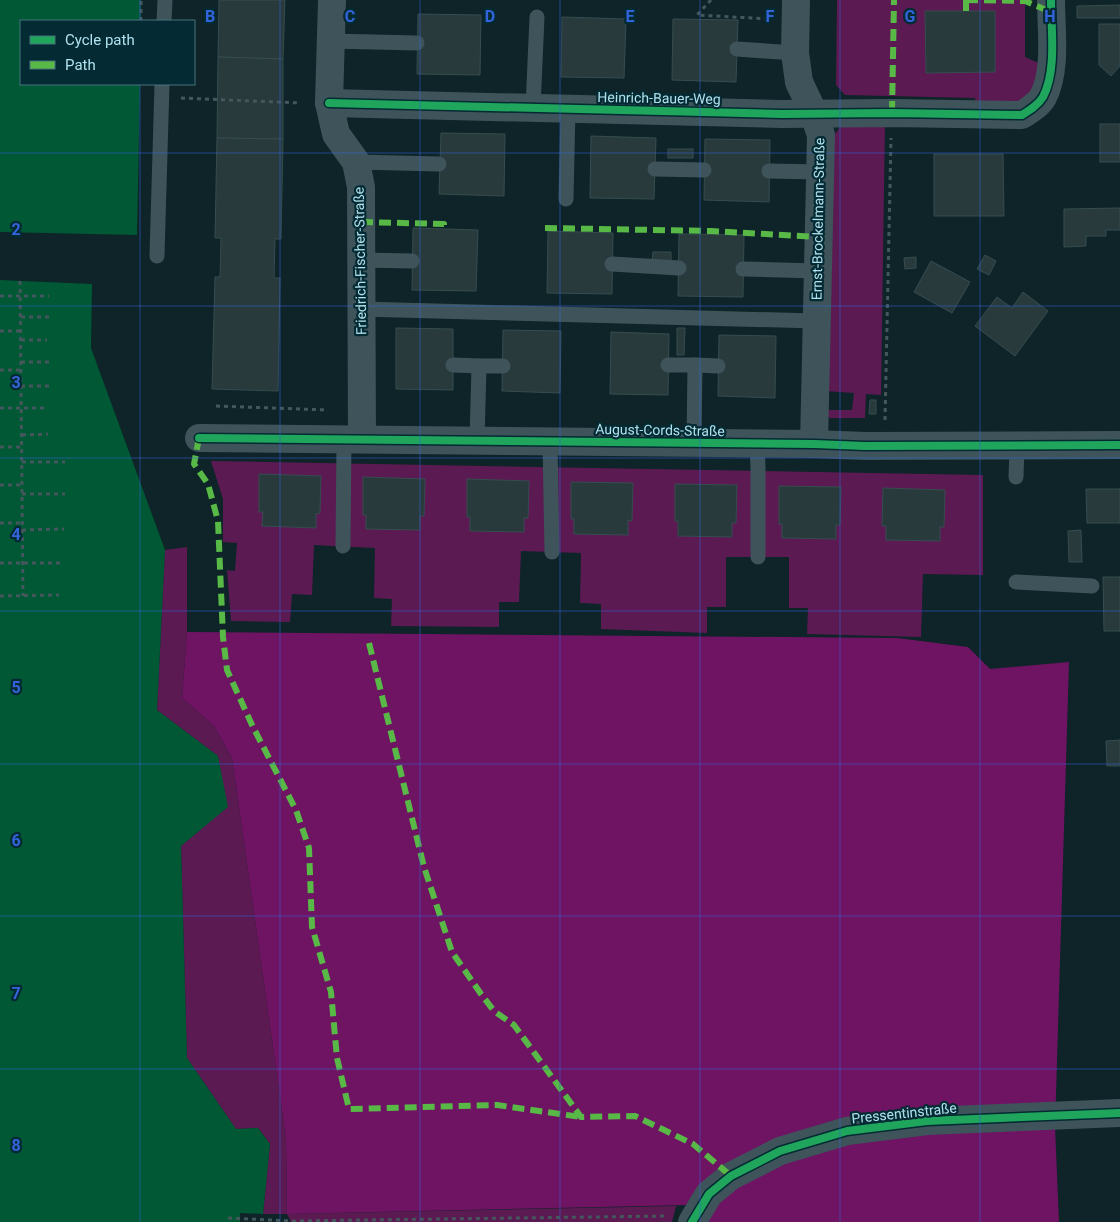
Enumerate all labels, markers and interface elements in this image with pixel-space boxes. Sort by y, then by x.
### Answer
text: B [205,7,215,26]
text: C [345,7,355,26]
text: D [485,7,495,26]
text: E [626,7,635,26]
text: F [766,7,775,26]
text: G [905,7,916,26]
text: H [1044,7,1056,26]
legend [20,20,195,85]
text: Cycle path [65,31,135,49]
text: Path [65,56,96,74]
street label: Heinrich-Bauer-Weg [597,89,721,107]
street label: Ernst-Brockelmann-Straße [809,138,827,300]
street label: Friedrich-Fischer-Straße [351,187,369,335]
text: 2 [11,220,21,239]
text: 3 [11,373,21,392]
street label: August-Cords-Straße [595,421,725,439]
text: 4 [11,525,21,544]
text: 5 [11,678,21,697]
text: 6 [11,831,21,850]
text: 7 [11,984,21,1003]
street label: Pressentinstraße [851,1100,957,1126]
text: 8 [11,1136,21,1155]

